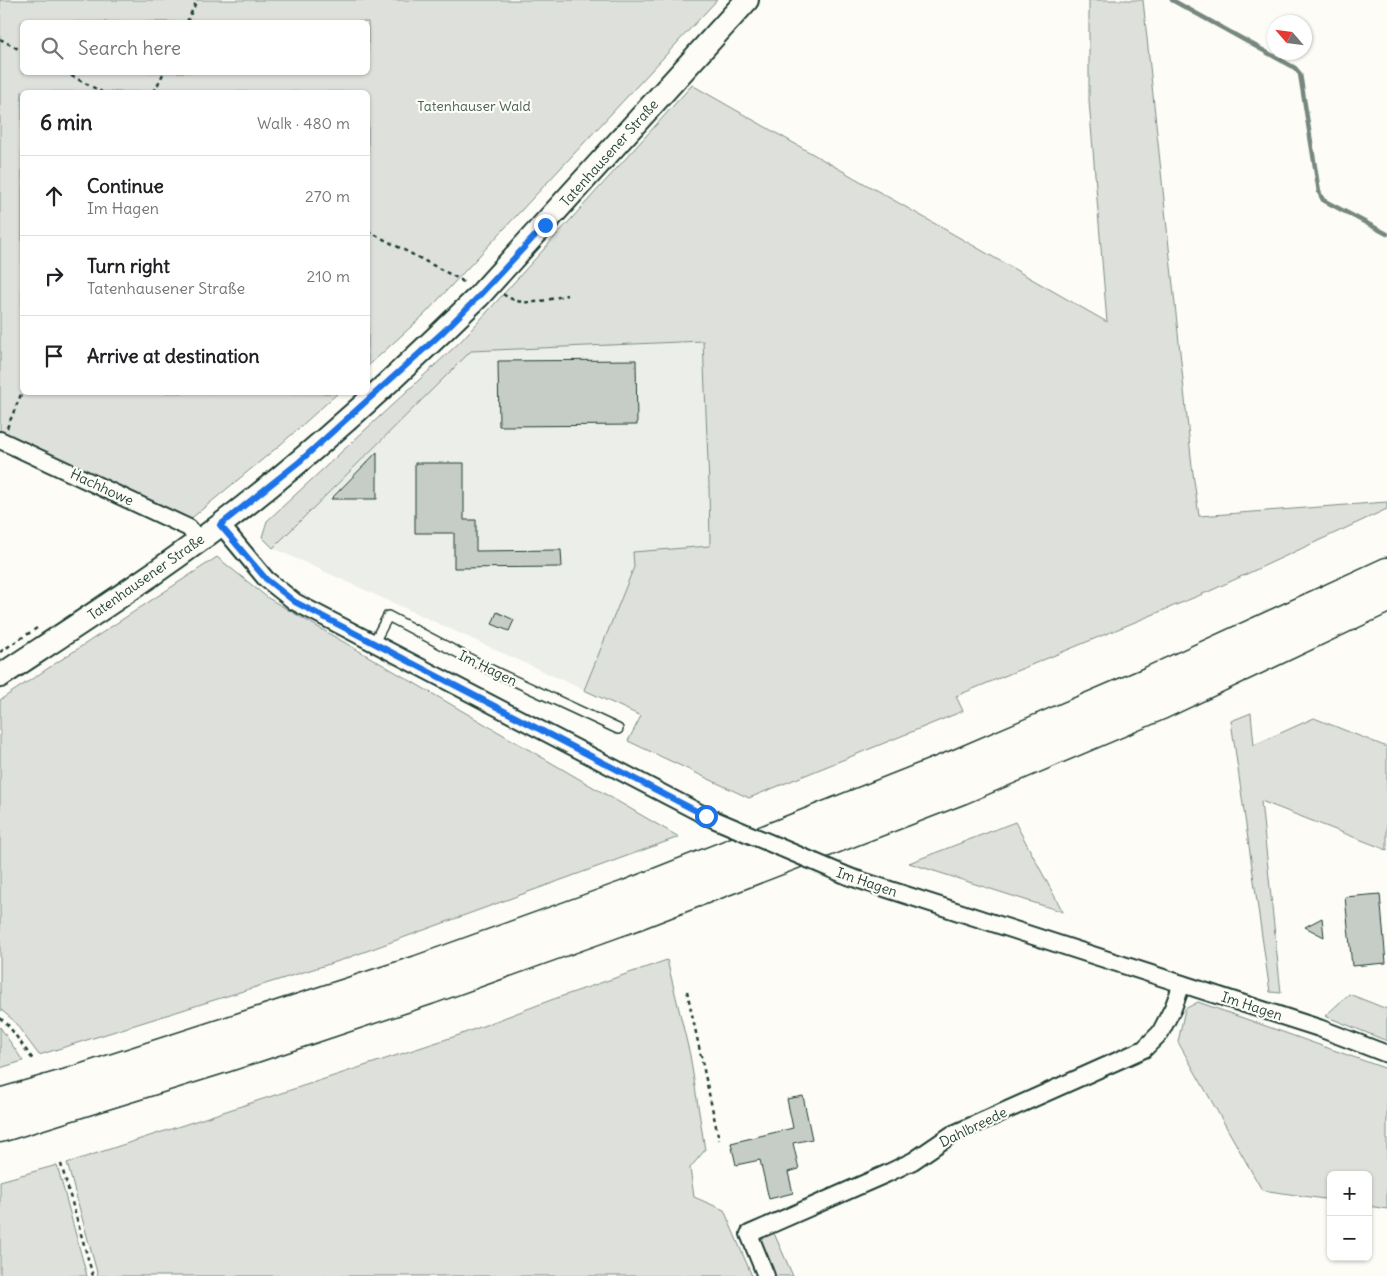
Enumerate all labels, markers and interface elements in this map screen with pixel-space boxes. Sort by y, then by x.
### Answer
north arrow [1267,15,1312,60]
search box [20,20,370,75]
icon: search [38,34,66,62]
text: Search here [78,36,181,60]
street label: Tatenhausener Straße [556,96,662,210]
park label: Tatenhauser Wald [417,97,531,115]
text: 6 min [40,109,92,136]
text: Walk · 480 m [257,113,350,133]
text: Continue [87,174,164,198]
icon: ahead [40,182,68,210]
text: 270 m [305,186,350,206]
text: Im Hagen [87,198,159,218]
route end [534,214,557,237]
text: Turn right [87,254,170,278]
icon: right [40,262,68,290]
text: 210 m [307,266,350,286]
text: Tatenhausener Straße [87,278,245,298]
icon: arrive [40,342,68,370]
text: Arrive at destination [87,344,260,368]
street label: Hachhowe [68,465,136,509]
street label: Tatenhausener Straße [84,530,208,624]
street label: Im Hagen [456,646,520,690]
route start [695,805,718,828]
street label: Im Hagen [834,863,900,901]
street label: Im Hagen [1219,988,1285,1024]
street label: Dahlbreede [936,1103,1010,1151]
map controls [1327,1171,1372,1261]
button: + [1327,1171,1372,1216]
button: − [1327,1216,1372,1261]

